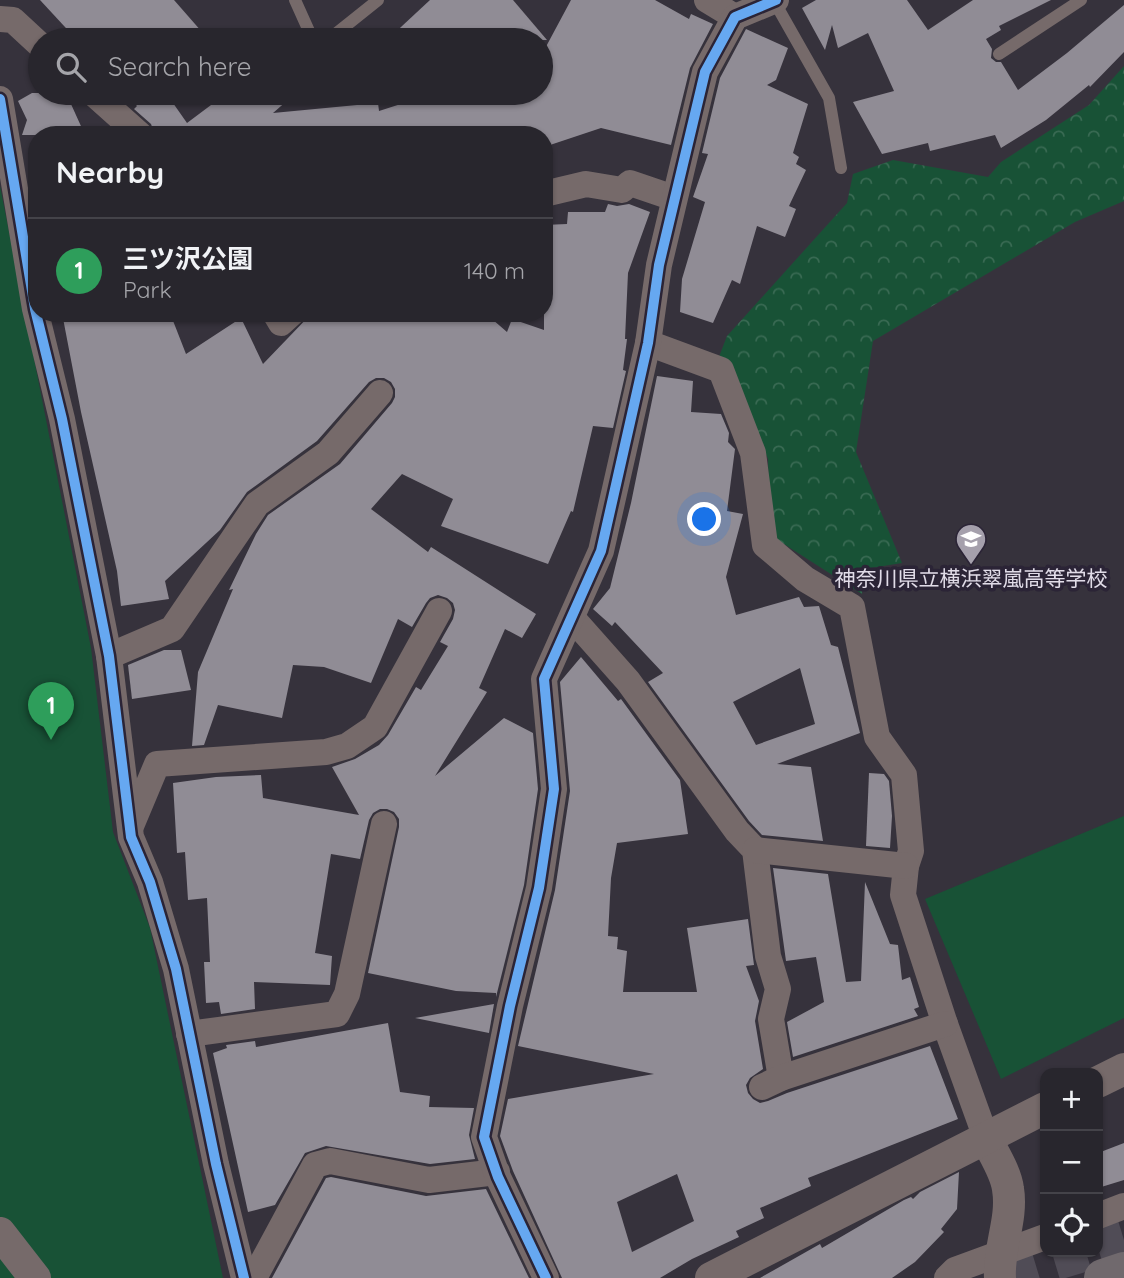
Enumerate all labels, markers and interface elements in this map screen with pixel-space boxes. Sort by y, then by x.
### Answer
search box [28,28,553,105]
icon: search [52,48,90,86]
text: Search here [108,50,252,83]
text: Nearby [56,153,164,191]
text: 三ツ沢公園 [123,242,253,275]
text: 1 [75,256,83,285]
text: 140 m [464,256,525,285]
text: Park [123,275,172,304]
your location [687,502,721,536]
school or university icon: 神奈川県立横浜翠嵐高等学校 [954,522,988,566]
place label: 神奈川県立横浜翠嵐高等学校 [835,565,1108,591]
pin: 1 [28,682,74,740]
map controls [1040,1068,1103,1257]
button: + [1040,1068,1103,1131]
button: − [1040,1131,1103,1194]
button: locate [1040,1194,1103,1257]

